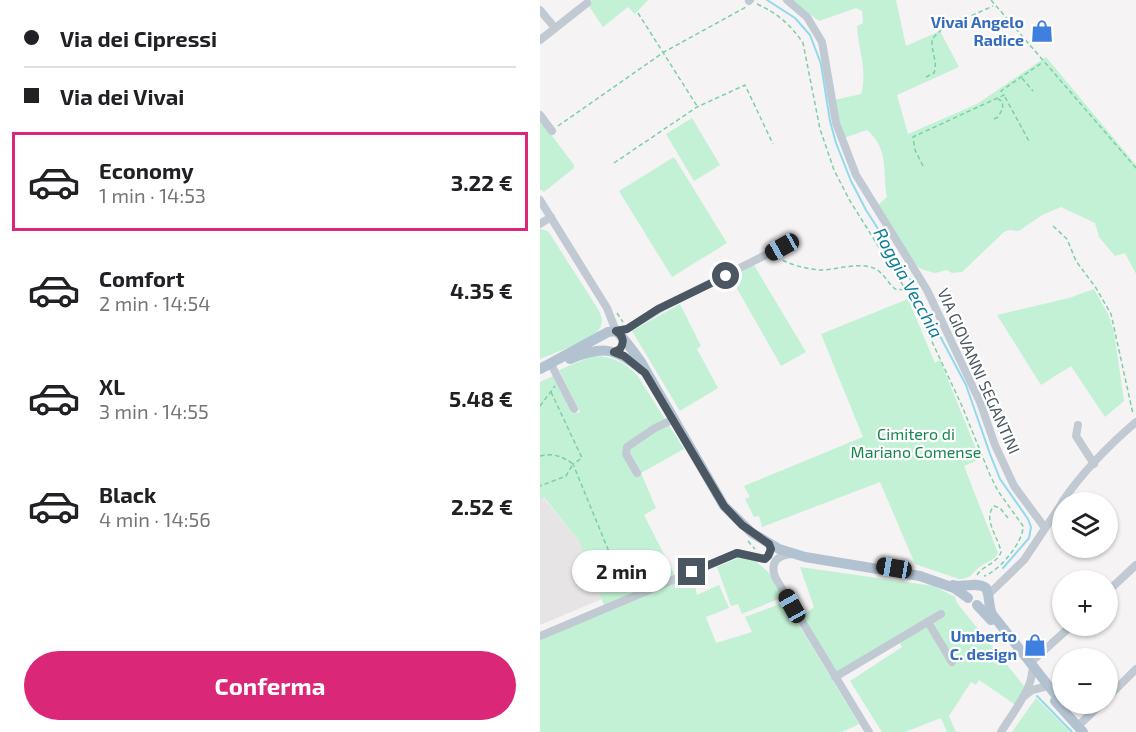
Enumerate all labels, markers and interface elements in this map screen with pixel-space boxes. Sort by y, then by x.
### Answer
place label: Vivai Angelo Radice [931,12,1024,49]
shop icon: Vivai Angelo Radice [1029,18,1055,44]
text: Via dei Cipressi [60,25,217,51]
text: Via dei Vivai [60,83,184,109]
icon: car [27,155,81,209]
text: Economy [99,157,194,183]
text: 3.22 € [451,169,513,195]
text: 1 min · 14:53 [99,183,206,207]
water label: Roggia Vecchia [870,224,948,341]
car [762,230,802,264]
route start [712,262,739,289]
icon: car [27,263,81,317]
text: Comfort [99,265,184,291]
text: 4.35 € [450,277,513,303]
street label: VIA GIOVANNI SEGANTINI [934,285,1025,457]
text: 2 min · 14:54 [99,291,210,315]
icon: car [27,371,81,425]
text: XL [99,373,125,399]
text: 5.48 € [449,385,513,411]
text: 3 min · 14:55 [99,399,209,423]
park label: Cimitero di Mariano Comense [851,424,981,461]
icon: car [27,479,81,533]
text: Black [99,481,156,507]
map controls [1052,492,1118,714]
button: layers [1052,492,1118,558]
text: 2.52 € [451,493,513,519]
text: 4 min · 14:56 [99,507,211,531]
callout: 2 min [572,551,671,593]
car [875,556,913,580]
route end [678,558,705,585]
text: 2 min [596,559,647,583]
button: + [1052,570,1118,636]
car [775,586,809,626]
place label: Umberto C. design [950,626,1017,663]
shop icon: Umberto C. design [1022,632,1048,658]
button: − [1052,648,1118,714]
button: Conferma [24,651,516,720]

